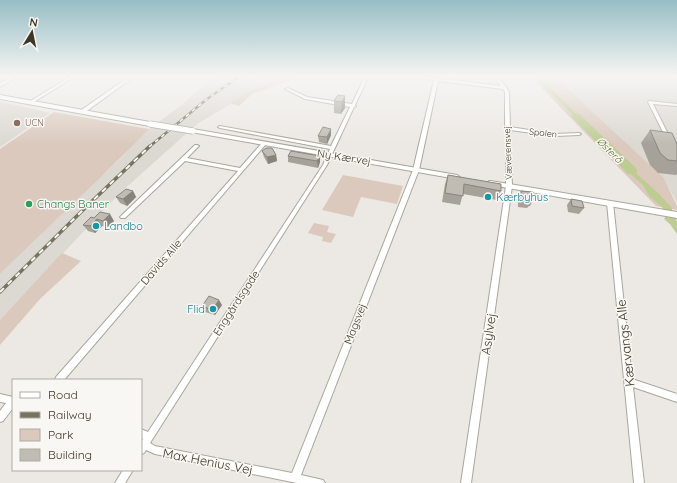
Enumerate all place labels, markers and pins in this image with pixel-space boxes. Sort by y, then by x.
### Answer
place label: UCN [25,117,44,128]
marker: UCN [12,118,22,128]
place label: Kærbyhus [496,190,548,204]
marker: Kærbyhus [483,192,493,202]
place label: Changs Baner [37,197,110,211]
marker: Changs Baner [24,199,34,209]
place label: Landbo [104,219,143,233]
marker: Landbo [91,221,101,231]
place label: Flid [187,302,205,316]
marker: Flid [208,304,218,314]

